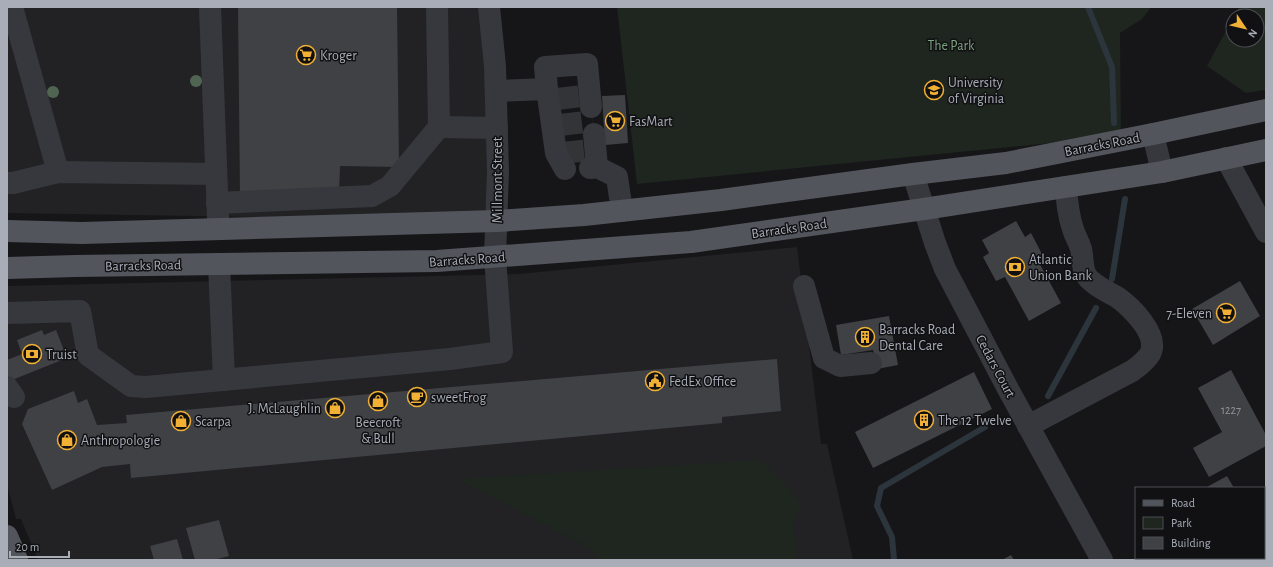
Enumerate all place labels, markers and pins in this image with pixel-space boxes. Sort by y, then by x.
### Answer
supermarket icon: Kroger [295,44,317,66]
place label: Kroger [320,49,357,63]
place label: University of Virginia [948,76,1005,106]
school or university icon: University of Virginia [923,79,945,101]
supermarket icon: FasMart [604,110,626,132]
place label: FasMart [629,115,673,129]
place label: Atlantic Union Bank [1029,253,1092,283]
bank icon: Atlantic Union Bank [1004,256,1026,278]
supermarket icon: 7-Eleven [1215,302,1237,324]
place label: 7-Eleven [1166,307,1212,321]
place label: Barracks Road Dental Care [879,323,955,353]
building icon: Barracks Road Dental Care [854,326,876,348]
bank icon: Truist [21,343,43,365]
place label: Truist [46,348,77,362]
public building icon: FedEx Office [644,370,666,392]
place label: FedEx Office [669,375,736,389]
cafe icon: sweetFrog [406,386,428,408]
shop icon: Beecroft & Bull [367,390,389,412]
place label: sweetFrog [431,391,486,405]
shop icon: J. McLaughlin [324,397,346,419]
place label: J. McLaughlin [248,402,321,416]
building icon: The 12 Twelve [913,409,935,431]
shop icon: Scarpa [170,410,192,432]
place label: The 12 Twelve [938,414,1012,428]
place label: Scarpa [195,415,232,429]
place label: Beecroft & Bull [355,416,401,446]
shop icon: Anthropologie [56,429,78,451]
place label: Anthropologie [81,434,160,448]

